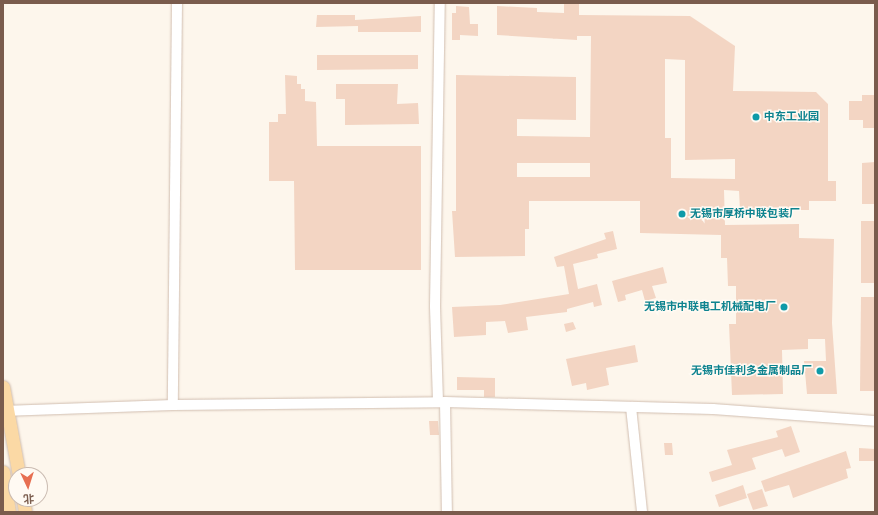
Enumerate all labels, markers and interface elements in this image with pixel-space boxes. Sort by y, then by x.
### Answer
place label: 中东工业园 [764,110,819,124]
marker: 中东工业园 [751,112,761,122]
place label: 无锡市厚桥中联包装厂 [690,207,800,221]
marker: 无锡市厚桥中联包装厂 [677,209,687,219]
place label: 无锡市中联电工机械配电厂 [644,300,776,314]
marker: 无锡市中联电工机械配电厂 [779,302,789,312]
place label: 无锡市佳利多金属制品厂 [691,364,812,378]
marker: 无锡市佳利多金属制品厂 [815,366,825,376]
north arrow [8,467,48,507]
text: 北 [23,492,35,505]

